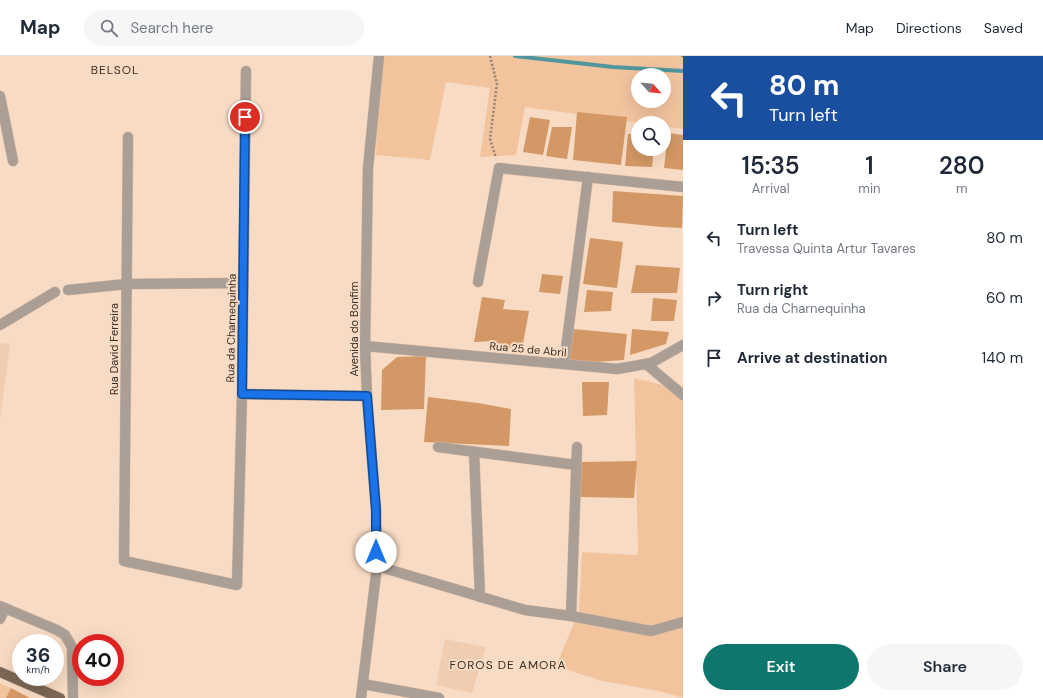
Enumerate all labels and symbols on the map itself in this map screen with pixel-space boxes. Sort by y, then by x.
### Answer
district label: BELSOL [91,62,139,78]
north arrow [631,68,671,108]
pin [228,100,262,134]
street label: Rua da Charnequinha [223,273,239,383]
street label: Avenida do Bonfim [347,281,361,377]
street label: Rua David Ferreira [107,303,121,395]
street label: Rua 25 de Abril [489,339,567,359]
position arrow [355,531,397,573]
speed limit sign: 40 [72,634,124,686]
district label: FOROS DE AMORA [450,657,566,673]

